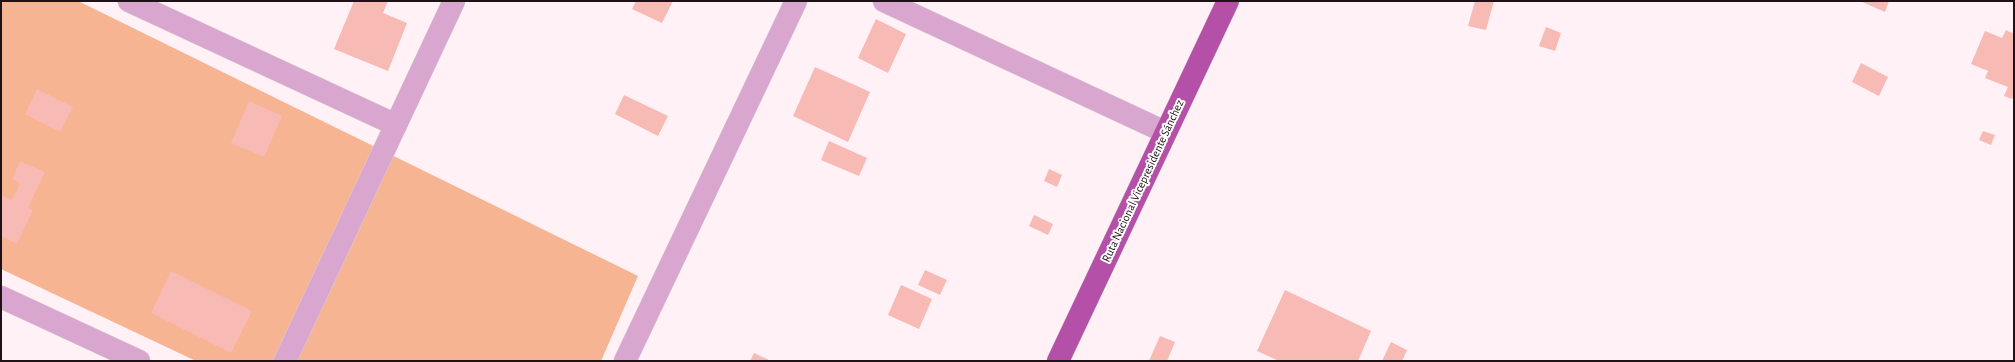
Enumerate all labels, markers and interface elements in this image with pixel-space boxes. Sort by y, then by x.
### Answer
street label: Ruta Nacional Vicepresidente Sánchez [1099,98,1187,264]

